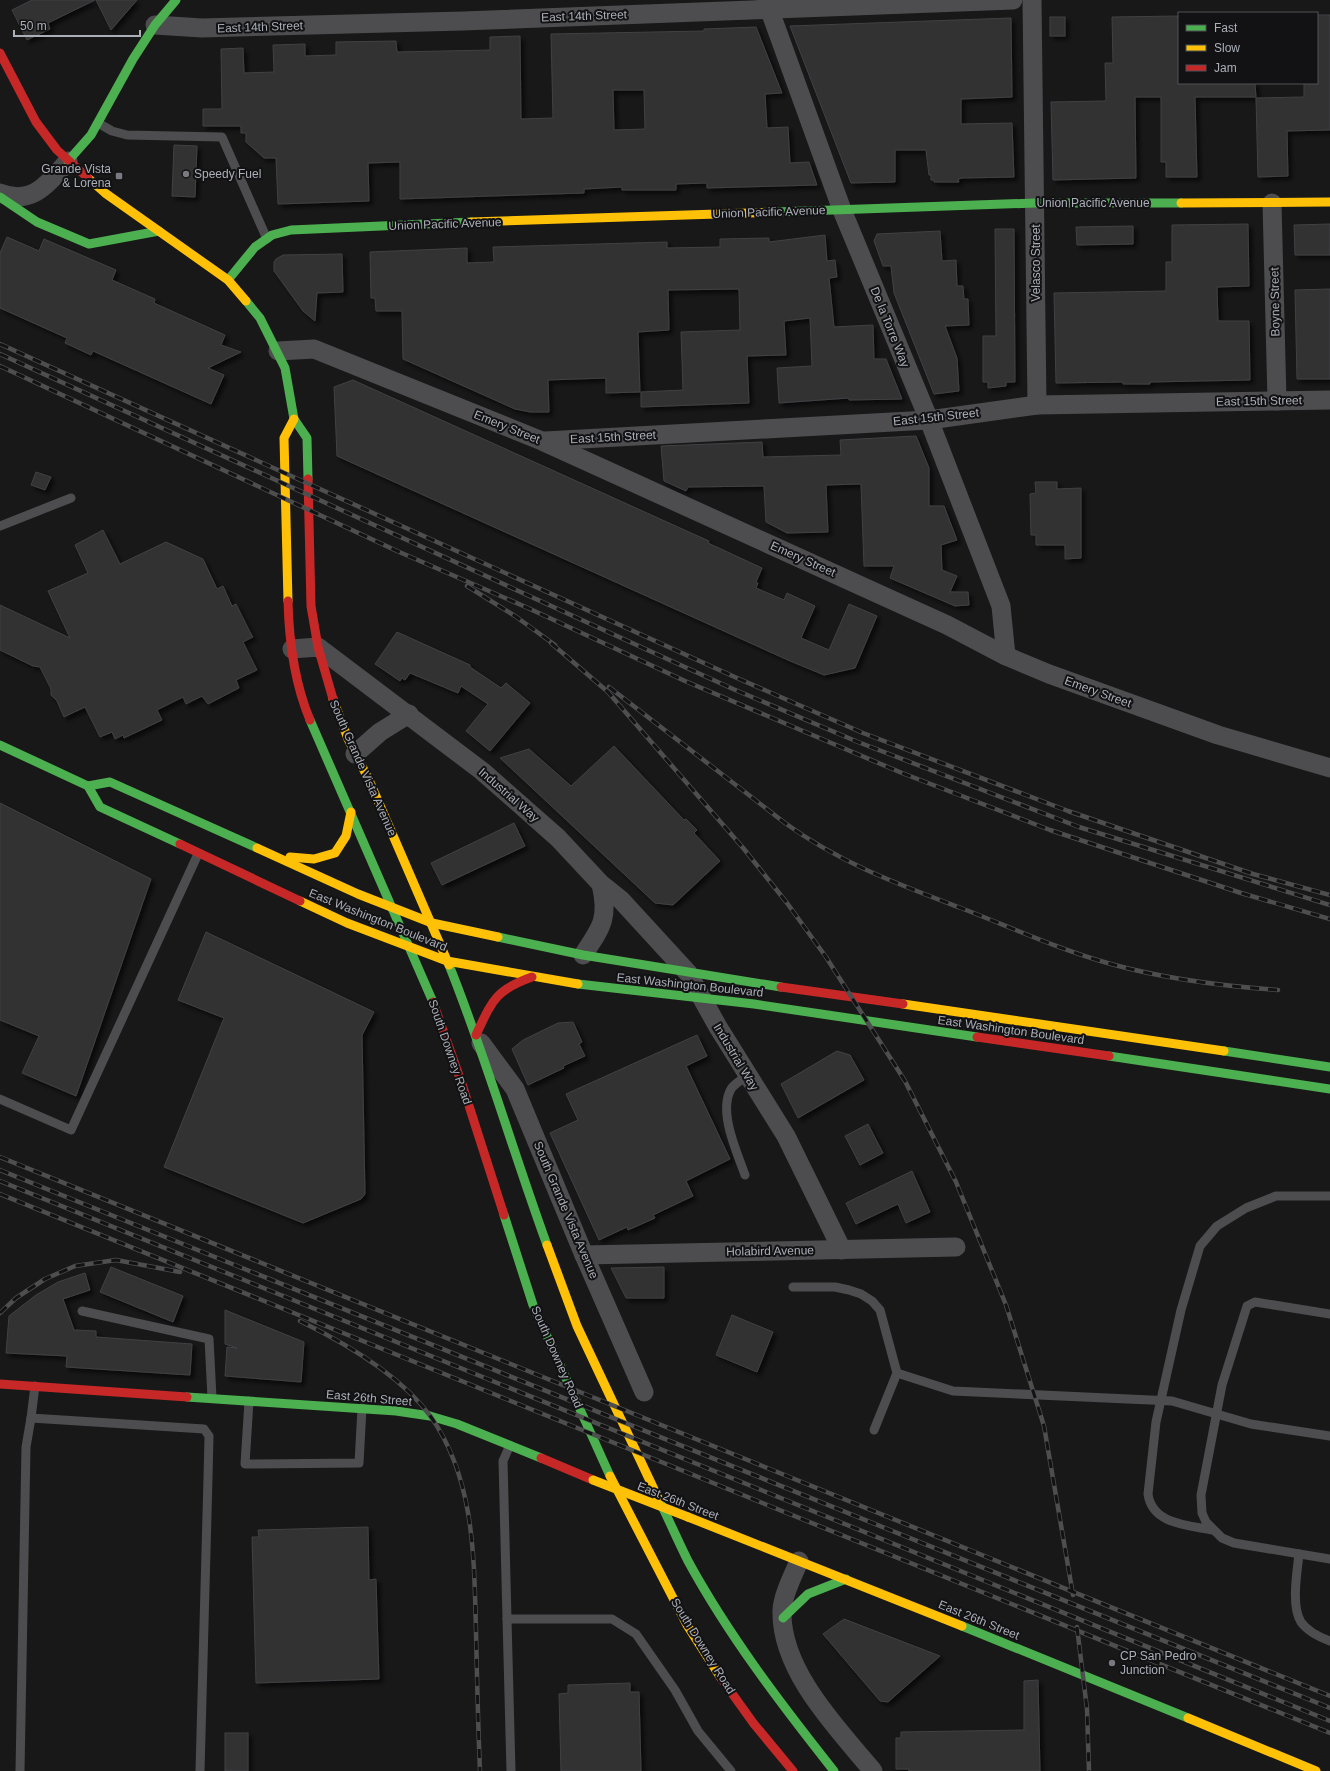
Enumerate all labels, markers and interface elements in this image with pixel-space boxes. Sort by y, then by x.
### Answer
street label: East 14th Street [541,7,628,24]
scale bar [14,12,140,38]
legend [1178,12,1318,84]
street label: East 14th Street [217,18,304,35]
text: 50 m [20,19,47,33]
text: Fast [1214,21,1238,35]
text: Slow [1214,41,1240,55]
text: Jam [1214,61,1237,75]
place label: Grande Vista & Lorena [41,162,111,190]
place label: Speedy Fuel [194,167,261,181]
marker: Speedy Fuel [181,169,191,179]
marker: Grande Vista & Lorena [114,171,124,181]
street label: Union Pacific Avenue [1036,196,1150,210]
street label: Union Pacific Avenue [712,203,826,221]
street label: Union Pacific Avenue [388,215,502,233]
street label: Velasco Street [1029,224,1043,302]
street label: Boyne Street [1267,267,1283,337]
street label: De la Torre Way [868,285,912,369]
street label: East 15th Street [1216,393,1303,409]
street label: East 15th Street [892,405,980,428]
street label: Emery Street [472,407,543,447]
street label: East 15th Street [570,428,657,446]
street label: Emery Street [768,538,838,580]
street label: Emery Street [1063,673,1134,711]
street label: South Grande Vista Avenue [327,698,400,839]
street label: Industrial Way [476,765,542,825]
street label: East Washington Boulevard [307,886,449,954]
street label: East Washington Boulevard [616,970,764,1000]
street label: South Downey Road [425,998,475,1106]
street label: East Washington Boulevard [937,1013,1085,1047]
street label: Industrial Way [711,1021,761,1093]
street label: South Grande Vista Avenue [531,1139,601,1281]
street label: Holabird Avenue [726,1243,814,1259]
street label: South Downey Road [528,1304,586,1410]
street label: East 26th Street [326,1387,413,1409]
street label: East 26th Street [635,1479,721,1523]
street label: South Downey Road [668,1596,738,1696]
street label: East 26th Street [936,1597,1022,1643]
place label: CP San Pedro Junction [1120,1649,1197,1677]
marker: CP San Pedro Junction [1107,1658,1117,1668]

